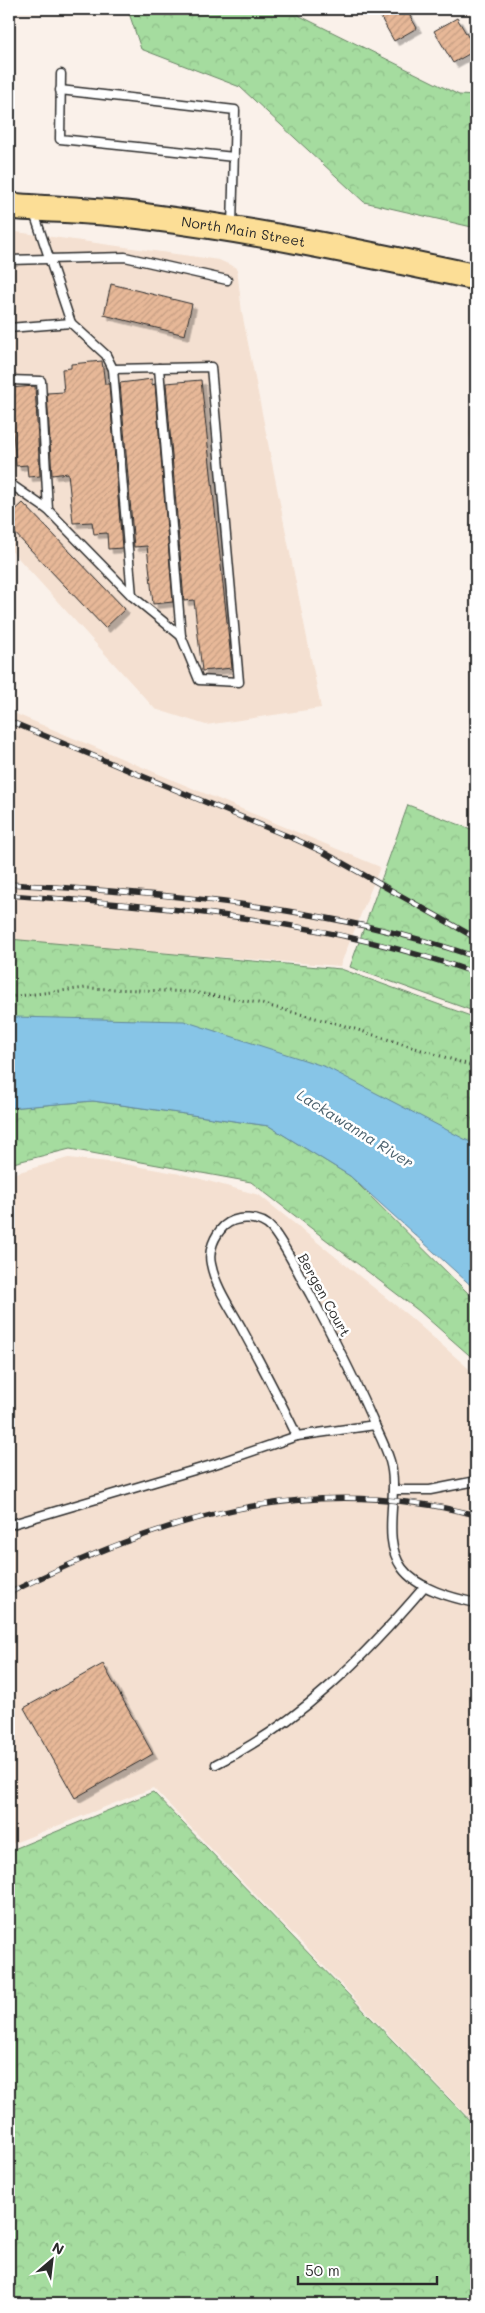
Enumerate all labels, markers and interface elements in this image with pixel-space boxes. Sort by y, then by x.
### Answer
street label: North Main Street [180,212,307,251]
water label: Lackawanna River [293,1084,418,1172]
street label: Bergen Court [294,1250,355,1340]
north arrow [28,2236,78,2286]
text: N [49,2237,67,2259]
scale bar [298,2253,436,2285]
text: 50 m [305,2260,340,2280]

